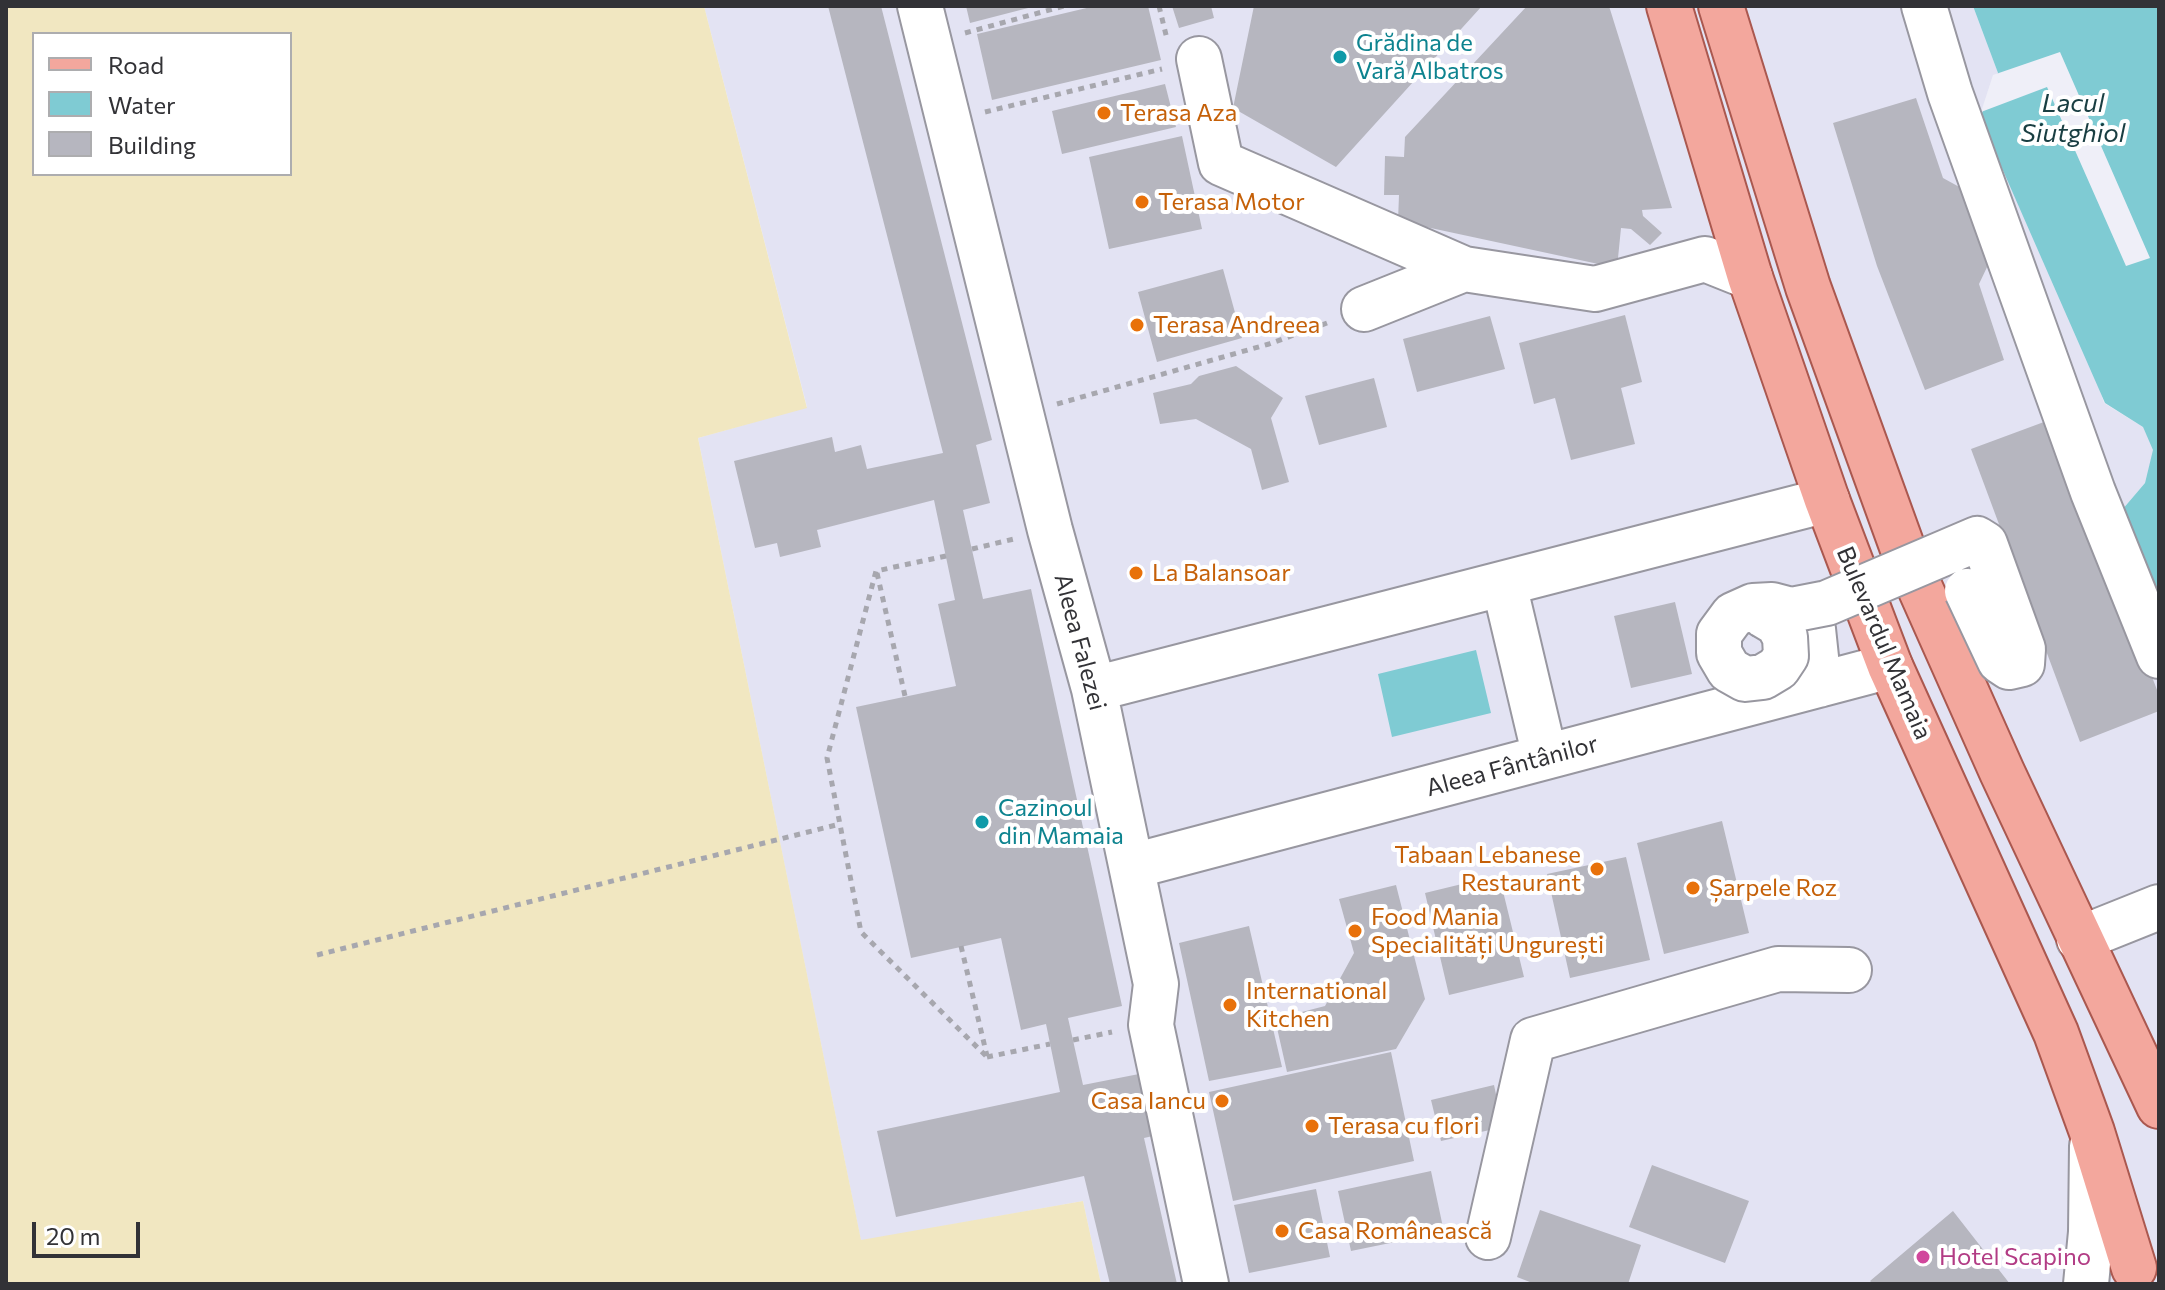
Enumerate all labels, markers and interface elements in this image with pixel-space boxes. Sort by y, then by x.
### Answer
place label: Grădina de Vară Albatros [1356,29,1504,85]
legend [32,32,292,176]
marker: Grădina de Vară Albatros [1331,48,1349,66]
text: Road [108,50,164,79]
water label: Lacul Siutghiol [2021,87,2125,148]
text: Water [108,90,176,119]
place label: Terasa Aza [1120,99,1237,127]
marker: Terasa Aza [1095,104,1113,122]
text: Building [108,130,196,159]
place label: Terasa Motor [1158,188,1305,216]
marker: Terasa Motor [1133,193,1151,211]
place label: Terasa Andreea [1153,311,1320,339]
marker: Terasa Andreea [1128,316,1146,334]
street label: Bulevardul Mamaia [1830,542,1938,744]
place label: La Balansoar [1152,559,1291,587]
marker: La Balansoar [1127,564,1145,582]
street label: Aleea Falezei [1048,570,1112,714]
street label: Aleea Fântânilor [1423,729,1601,803]
place label: Cazinoul din Mamaia [998,794,1124,850]
marker: Cazinoul din Mamaia [973,813,991,831]
place label: Tabaan Lebanese Restaurant [1394,841,1581,897]
marker: Tabaan Lebanese Restaurant [1588,860,1606,878]
place label: Șarpele Roz [1709,874,1837,902]
marker: Șarpele Roz [1684,879,1702,897]
place label: Food Mania Specialități Ungurești [1371,903,1604,959]
marker: Food Mania Specialități Ungurești [1346,922,1364,940]
place label: International Kitchen [1246,977,1387,1033]
marker: International Kitchen [1221,996,1239,1014]
place label: Casa Iancu [1091,1087,1206,1115]
marker: Casa Iancu [1213,1092,1231,1110]
place label: Terasa cu flori [1328,1112,1480,1140]
marker: Terasa cu flori [1303,1117,1321,1135]
scale bar [36,1206,144,1256]
place label: Casa Românească [1298,1217,1492,1245]
text: 20 m [46,1221,100,1250]
marker: Casa Românească [1273,1222,1291,1240]
place label: Hotel Scapino [1939,1243,2091,1271]
marker: Hotel Scapino [1914,1248,1932,1266]

